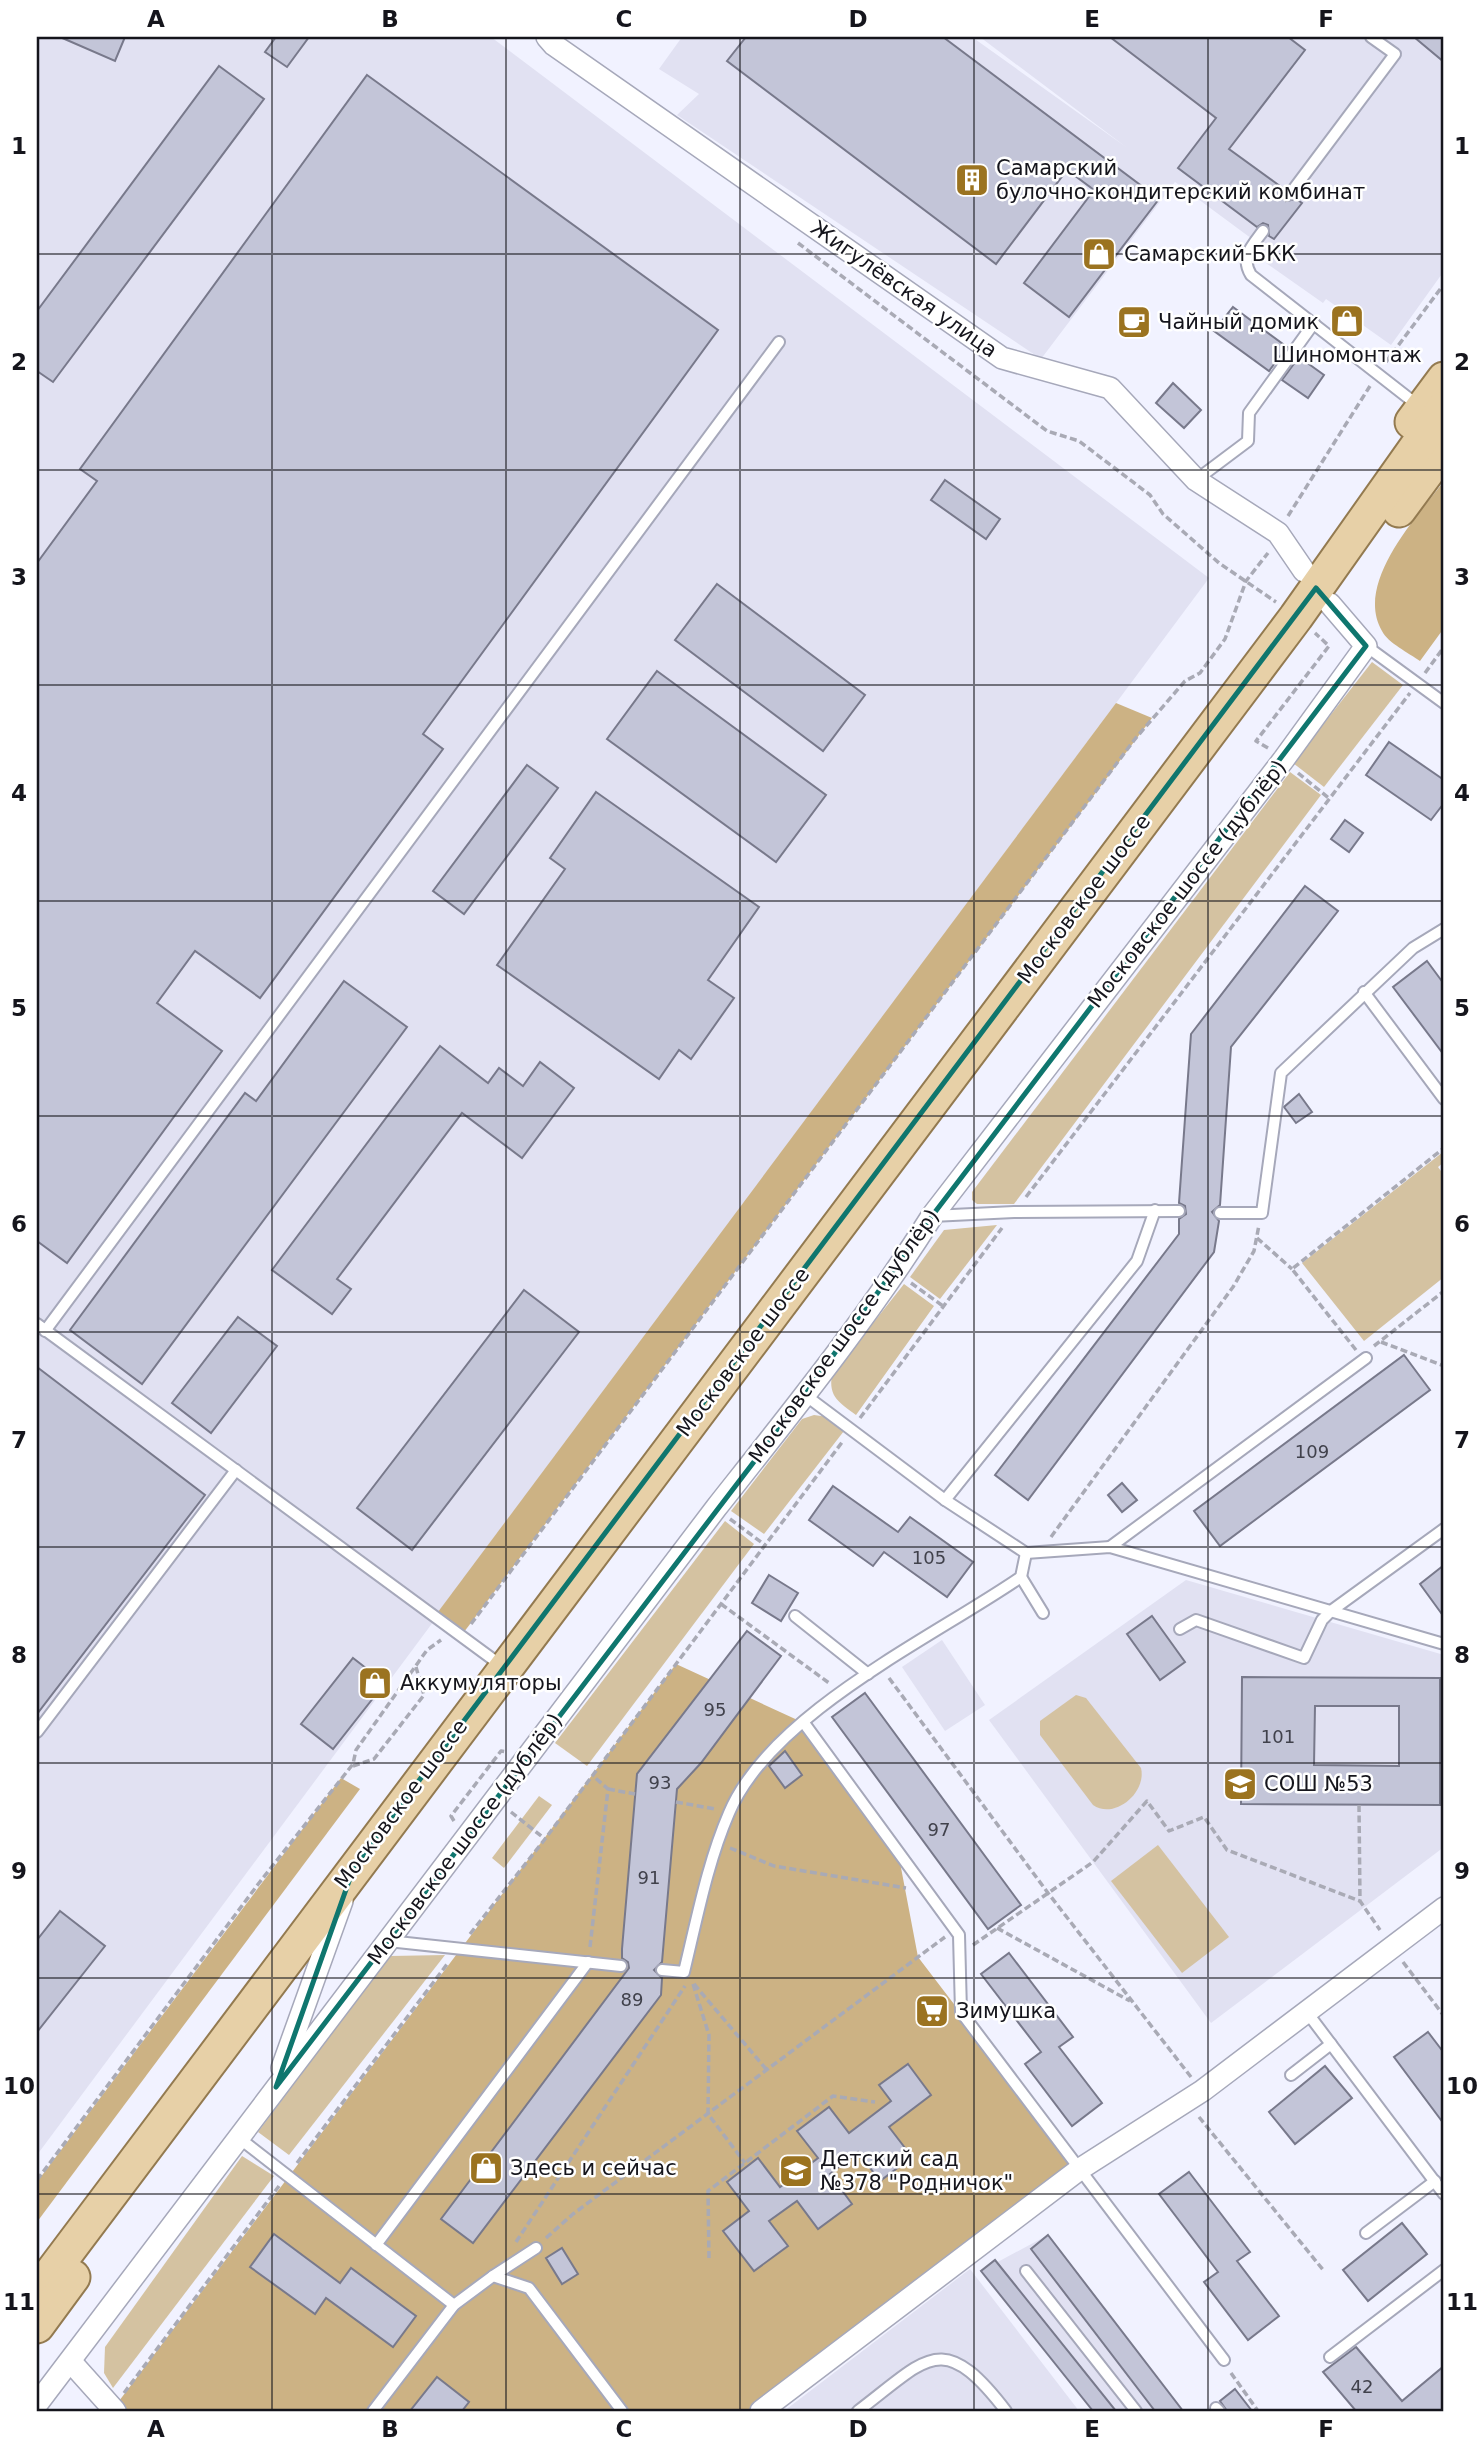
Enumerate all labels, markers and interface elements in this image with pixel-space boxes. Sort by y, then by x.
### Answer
text: A [147,6,165,32]
text: B [381,6,399,32]
text: C [616,6,632,32]
text: D [848,6,868,32]
text: E [1084,6,1100,32]
text: F [1318,6,1334,32]
text: 1 [11,133,27,159]
text: 1 [1454,133,1470,159]
place label: Самарский булочно-кондитерский комбинат [996,156,1365,204]
building icon: Самарский булочно-кондитерский комбинат [953,161,991,199]
street label: Жигулёвская улица [806,216,1002,362]
shop icon: Самарский БКК [1080,235,1118,273]
place label: Самарский БКК [1124,242,1296,266]
shop icon: Шиномонтаж [1328,302,1366,340]
cafe icon: Чайный домик [1115,303,1153,341]
place label: Чайный домик [1158,310,1319,334]
place label: Шиномонтаж [1272,343,1422,367]
text: 2 [11,349,27,375]
text: 2 [1454,349,1470,375]
text: 3 [11,564,27,590]
text: 3 [1454,564,1470,590]
street label: Московское шоссе (дублёр) [1082,755,1292,1013]
text: 4 [11,780,27,806]
text: 4 [1454,780,1470,806]
street label: Московское шоссе [1012,809,1156,989]
text: 5 [11,995,27,1021]
text: 5 [1454,995,1470,1021]
street label: Московское шоссе (дублёр) [743,1204,945,1468]
text: 6 [11,1211,27,1237]
text: 6 [1454,1211,1470,1237]
street label: Московское шоссе [671,1262,815,1442]
text: 7 [11,1427,27,1453]
text: 7 [1454,1427,1470,1453]
house number: 109 [1295,1441,1329,1462]
house number: 105 [912,1547,946,1568]
text: 8 [11,1642,27,1668]
text: 8 [1454,1642,1470,1668]
shop icon: Аккумуляторы [356,1664,394,1702]
place label: Аккумуляторы [400,1671,561,1695]
house number: 95 [704,1699,726,1720]
street label: Московское шоссе (дублёр) [363,1709,567,1969]
street label: Московское шоссе [330,1715,472,1893]
house number: 101 [1261,1726,1295,1747]
school or university icon: СОШ №53 [1221,1765,1259,1803]
house number: 93 [649,1772,671,1793]
place label: СОШ №53 [1264,1772,1373,1796]
house number: 97 [928,1819,950,1840]
text: 9 [11,1858,27,1884]
text: 9 [1454,1858,1470,1884]
house number: 91 [638,1867,660,1888]
house number: 89 [621,1989,643,2010]
supermarket icon: Зимушка [913,1992,951,2030]
place label: Зимушка [956,1999,1056,2023]
text: 10 [3,2073,35,2099]
text: 10 [1446,2073,1478,2099]
place label: Детский сад №378 "Родничок" [820,2147,1013,2195]
shop icon: Здесь и сейчас [467,2149,505,2187]
school or university icon: Детский сад №378 "Родничок" [777,2152,815,2190]
place label: Здесь и сейчас [510,2156,677,2180]
text: 11 [3,2289,35,2315]
text: 11 [1446,2289,1478,2315]
house number: 42 [1351,2376,1373,2397]
text: A [147,2416,165,2442]
text: B [381,2416,399,2442]
text: C [616,2416,632,2442]
text: D [848,2416,868,2442]
text: E [1084,2416,1100,2442]
text: F [1318,2416,1334,2442]

